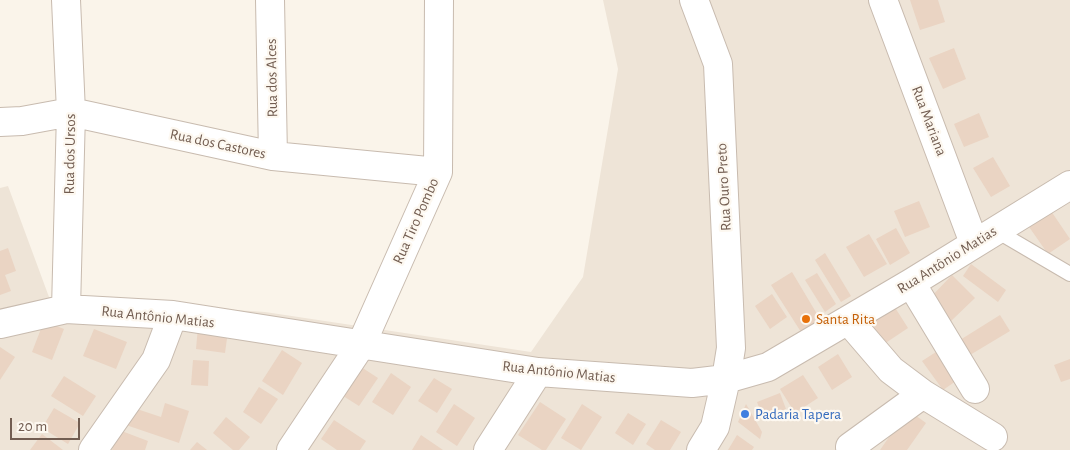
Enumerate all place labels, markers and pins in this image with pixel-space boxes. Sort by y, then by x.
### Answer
place label: Santa Rita [816,310,875,328]
marker: Santa Rita [800,313,812,325]
place label: Padaria Tapera [755,405,841,423]
marker: Padaria Tapera [739,408,751,420]

